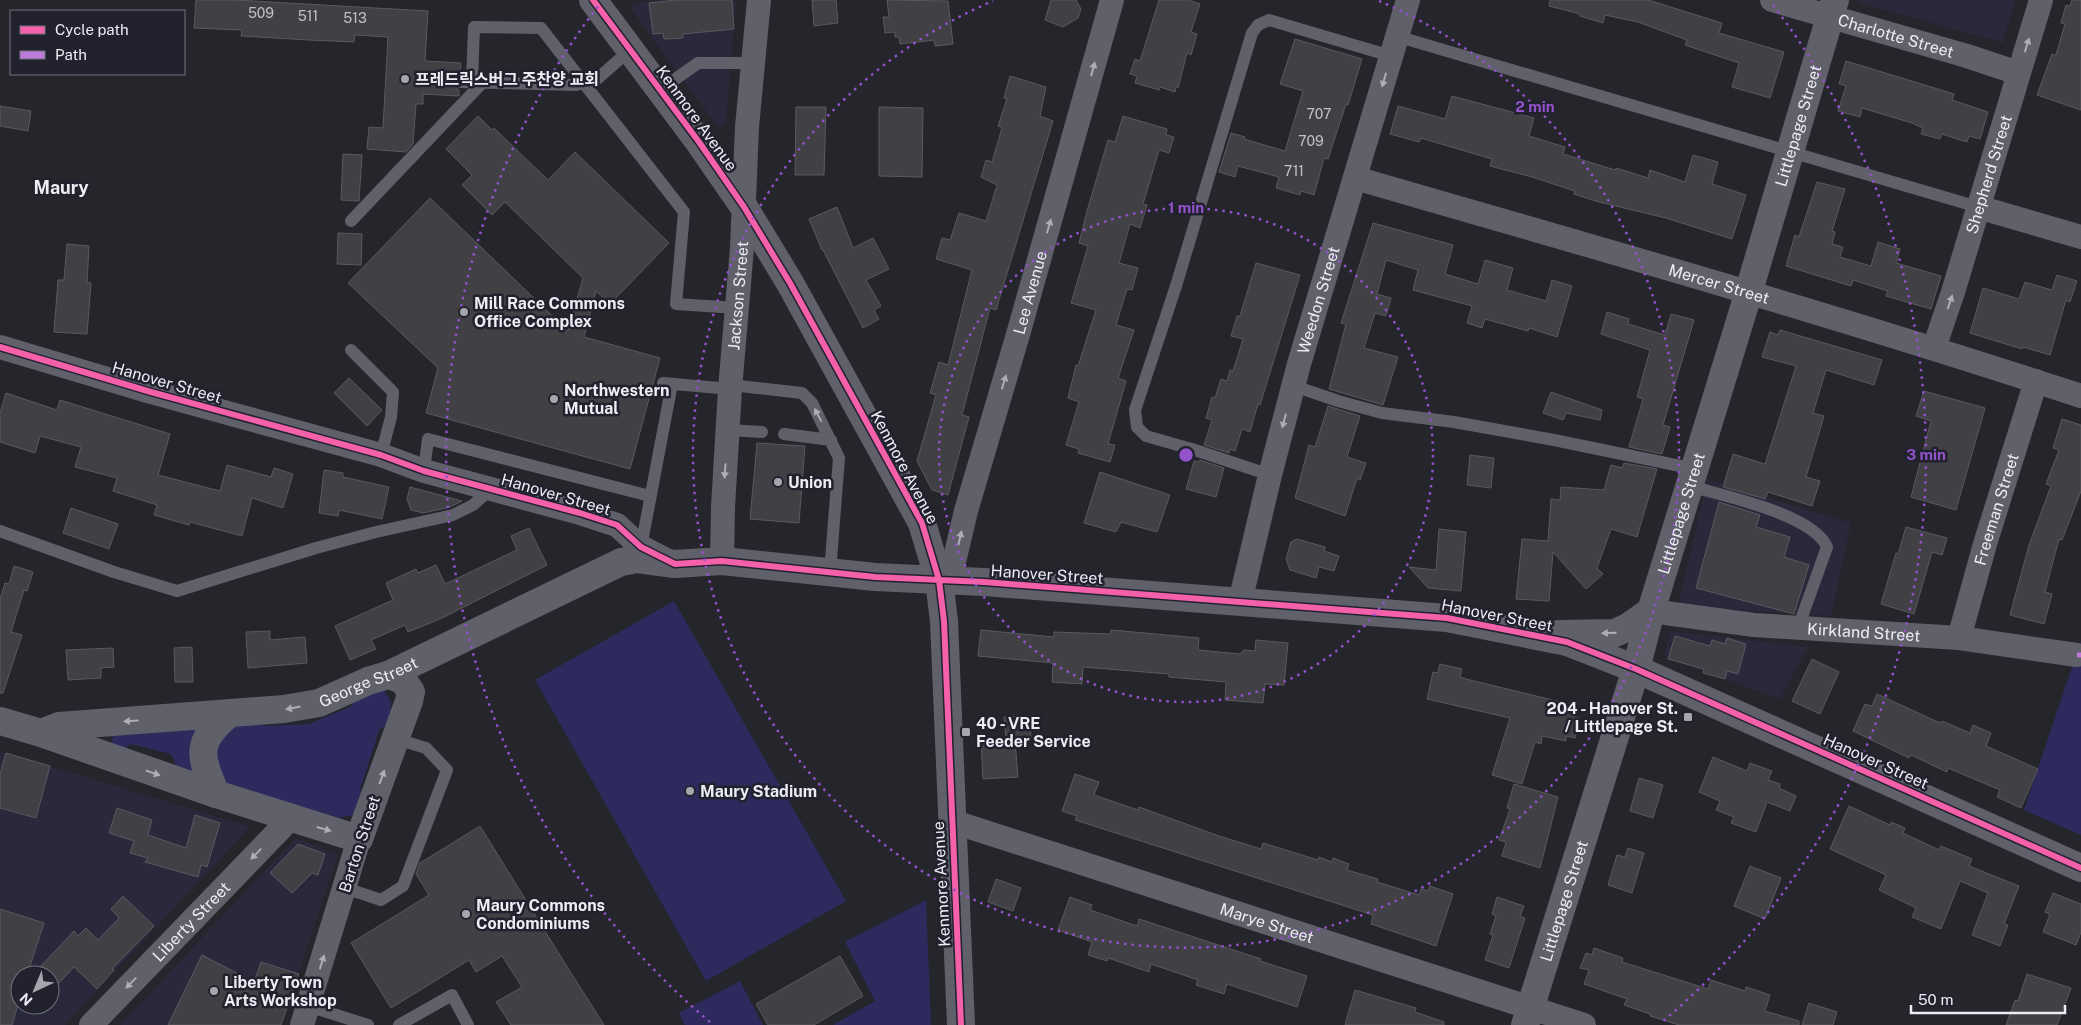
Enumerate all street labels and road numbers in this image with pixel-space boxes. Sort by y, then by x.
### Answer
street label: Charlotte Street [1836,10,1956,62]
street label: Kenmore Avenue [652,62,741,175]
street label: Littlepage Street [1771,63,1825,189]
street label: Shepherd Street [1962,113,2016,236]
street label: Jackson Street [724,241,752,351]
street label: Weedon Street [1294,244,1344,356]
street label: Lee Avenue [1010,249,1051,336]
street label: Mercer Street [1666,260,1771,308]
street label: Hanover Street [110,358,224,407]
street label: Kenmore Avenue [867,407,942,527]
street label: Littlepage Street [1654,450,1709,577]
street label: Freeman Street [1971,451,2023,568]
street label: Hanover Street [499,470,613,519]
street label: Hanover Street [990,561,1104,588]
street label: Hanover Street [1440,595,1554,636]
street label: Kirkland Street [1807,619,1921,646]
street label: George Street [316,653,421,712]
street label: Hanover Street [1820,730,1931,793]
street label: Barton Street [335,793,384,895]
street label: Kenmore Avenue [929,821,954,947]
street label: Littlepage Street [1536,838,1592,964]
street label: Liberty Street [149,878,234,966]
street label: Marye Street [1218,899,1316,947]

